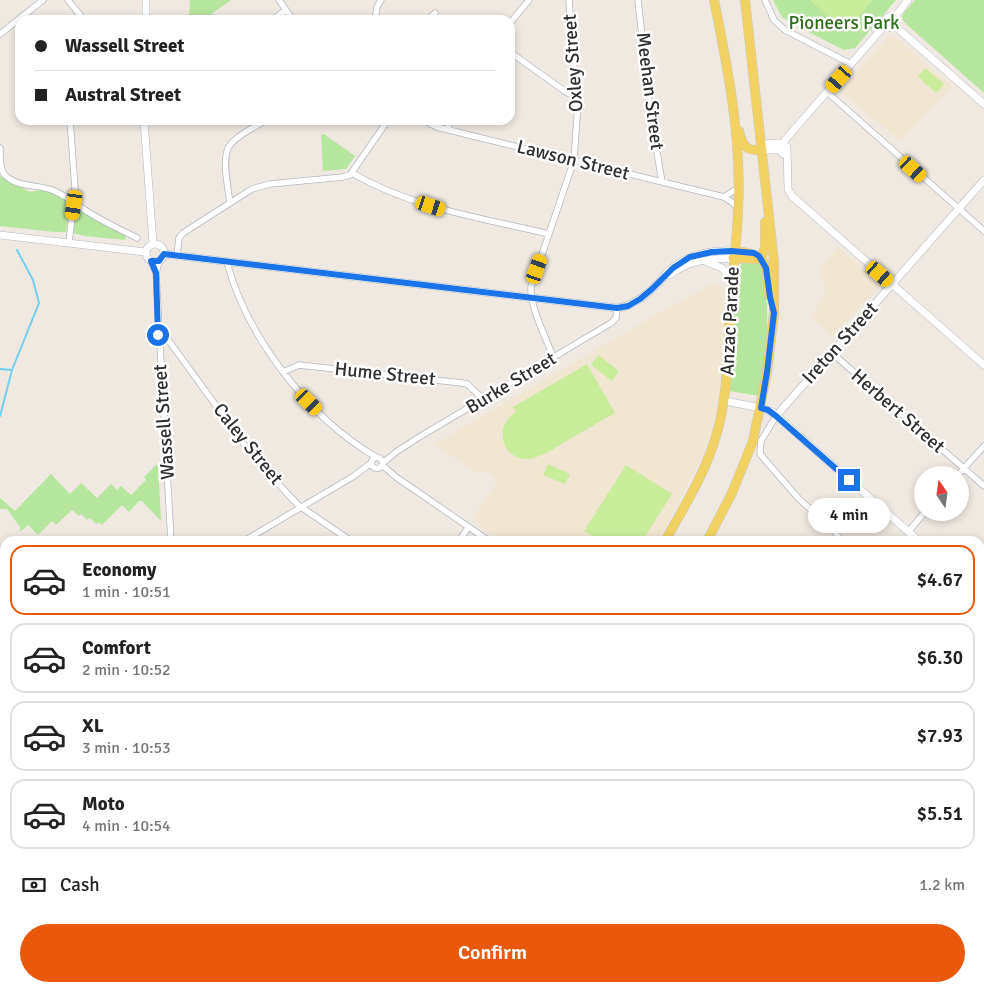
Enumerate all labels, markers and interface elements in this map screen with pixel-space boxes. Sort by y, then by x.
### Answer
park label: Pioneers Park [788,11,900,35]
street label: Oxley Street [558,13,588,113]
street label: Meehan Street [631,31,669,152]
text: Wassell Street [65,34,184,58]
car [823,63,854,95]
text: Austral Street [65,83,181,107]
street label: Lawson Street [514,134,632,186]
car [896,153,929,185]
car [64,189,83,221]
car [414,194,447,218]
car [525,252,548,286]
car [863,258,896,290]
street label: Anzac Parade [715,266,745,376]
street label: Ireton Street [797,297,883,389]
route start [147,324,169,346]
street label: Burke Street [461,346,561,419]
street label: Hume Street [333,357,437,391]
street label: Wassell Street [148,363,180,481]
street label: Herbert Street [846,364,950,459]
car [292,386,325,418]
street label: Caley Street [208,398,288,490]
north arrow [914,466,969,521]
map controls [914,466,969,521]
route end [838,469,860,491]
callout: 4 min [808,498,890,532]
text: 4 min [830,505,868,525]
icon: car [22,558,67,603]
text: Economy [82,558,156,582]
text: $4.67 [917,568,963,592]
text: 1 min · 10:51 [82,582,171,602]
icon: car [22,636,67,681]
text: Comfort [82,636,151,660]
text: $6.30 [917,646,963,670]
text: 2 min · 10:52 [82,660,171,680]
icon: car [22,714,67,759]
text: XL [82,714,104,738]
text: $7.93 [917,724,963,748]
text: 3 min · 10:53 [82,738,171,758]
icon: car [22,792,67,837]
text: Moto [82,792,125,816]
text: $5.51 [917,802,963,826]
text: 4 min · 10:54 [82,816,171,836]
icon: cash [20,871,48,899]
text: Cash [60,873,100,897]
text: 1.2 km [919,875,965,895]
button: Confirm [20,924,965,982]

